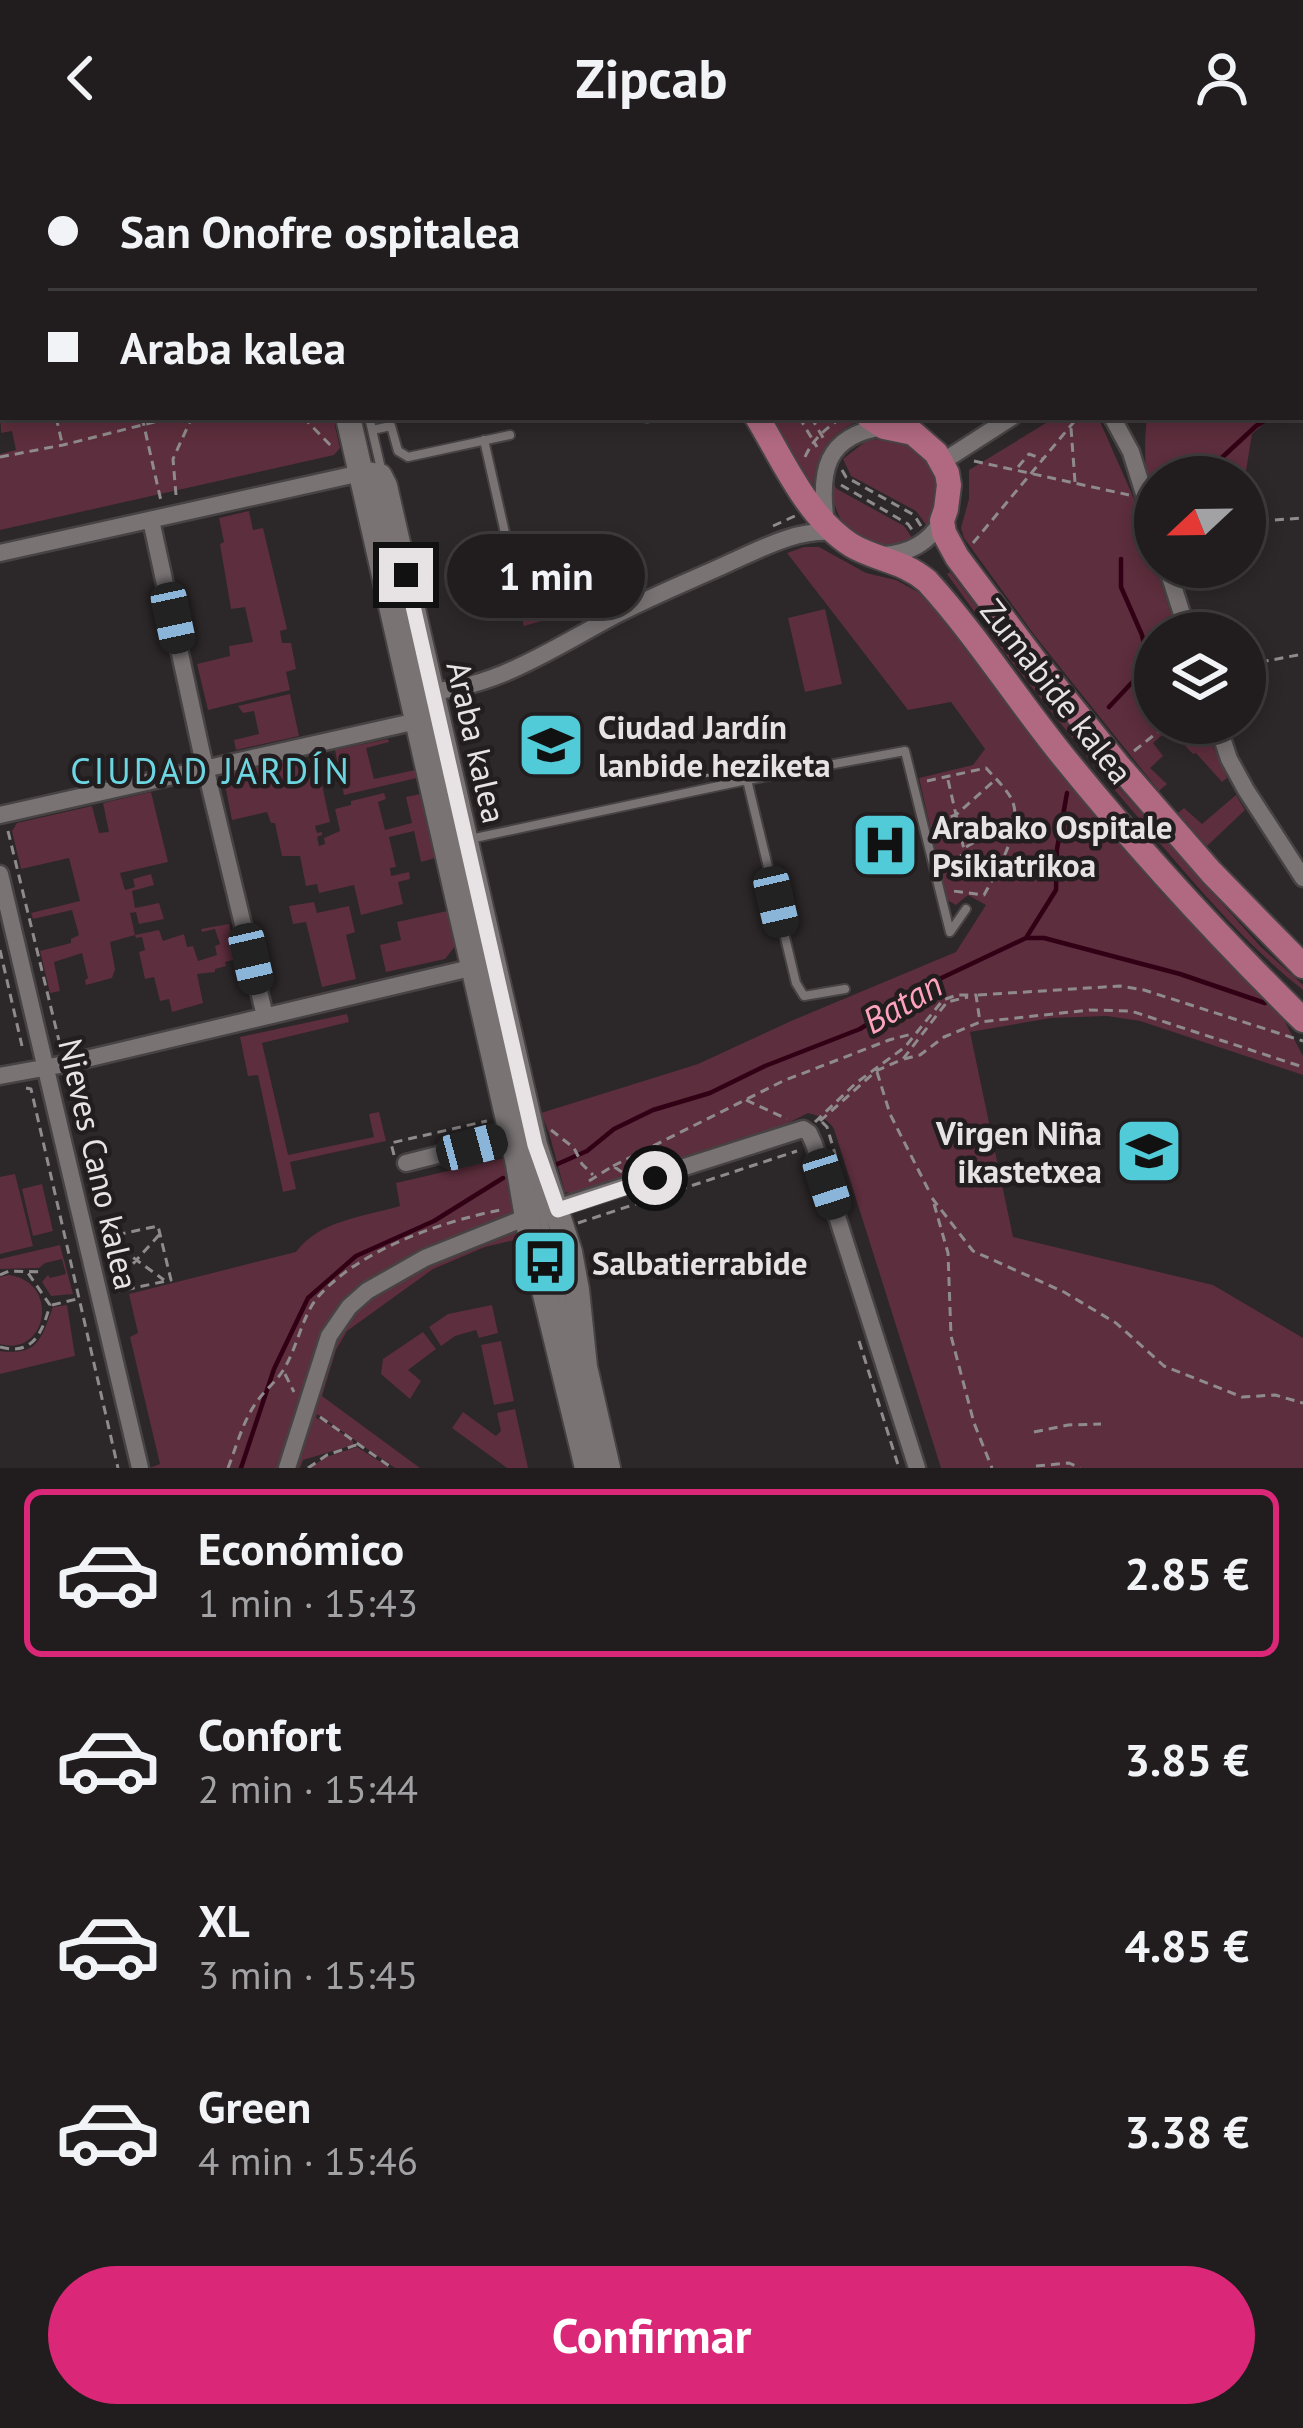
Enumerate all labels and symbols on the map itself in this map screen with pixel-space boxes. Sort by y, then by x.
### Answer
north arrow [1134,456,1266,588]
callout: 1 min [448,533,646,617]
route end [379,548,433,602]
car [148,579,198,657]
street label: Zumabide kalea [971,590,1143,792]
street label: Araba kalea [438,657,516,827]
place label: Ciudad Jardín lanbide heziketa [598,705,831,786]
school or university icon: Ciudad Jardín lanbide heziketa [516,710,586,780]
district label: CIUDAD JARDÍN [70,747,352,794]
place label: Arabako Ospitale Psikiatrikoa [932,805,1173,886]
hospital icon: Arabako Ospitale Psikiatrikoa [850,810,920,880]
car [750,863,802,941]
car [225,920,277,998]
water label: Batan [853,960,951,1044]
street label: Nieves Cano kalea [49,1034,149,1294]
place label: Virgen Niña ikastetxea [935,1111,1102,1192]
school or university icon: Virgen Niña ikastetxea [1114,1116,1184,1186]
car [433,1120,511,1174]
car [799,1144,855,1224]
route start [628,1151,682,1205]
bus stop icon: Salbatierrabide [510,1227,580,1297]
place label: Salbatierrabide [592,1241,807,1284]

